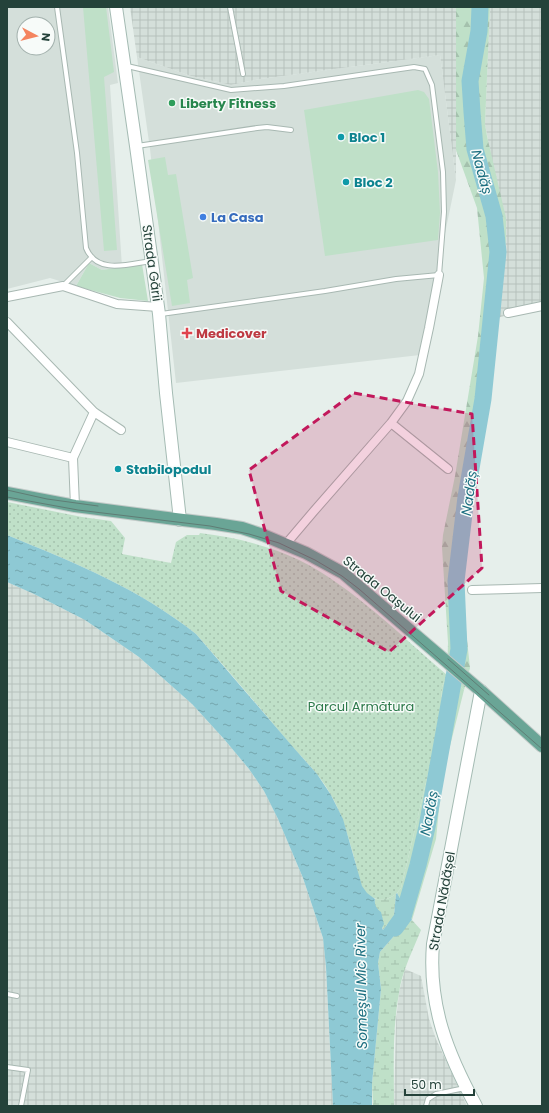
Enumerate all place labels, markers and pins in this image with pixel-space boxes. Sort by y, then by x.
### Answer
place label: Liberty Fitness [180,94,276,113]
marker: Liberty Fitness [167,98,177,108]
place label: Bloc 1 [349,128,385,147]
marker: Bloc 1 [336,132,346,142]
place label: Bloc 2 [354,173,393,192]
marker: Bloc 2 [341,177,351,187]
place label: La Casa [211,208,264,227]
marker: La Casa [198,212,208,222]
place label: Medicover [196,324,267,343]
marker: Medicover [181,327,193,339]
place label: Stabilopodul [126,460,212,479]
marker: Stabilopodul [113,464,123,474]

